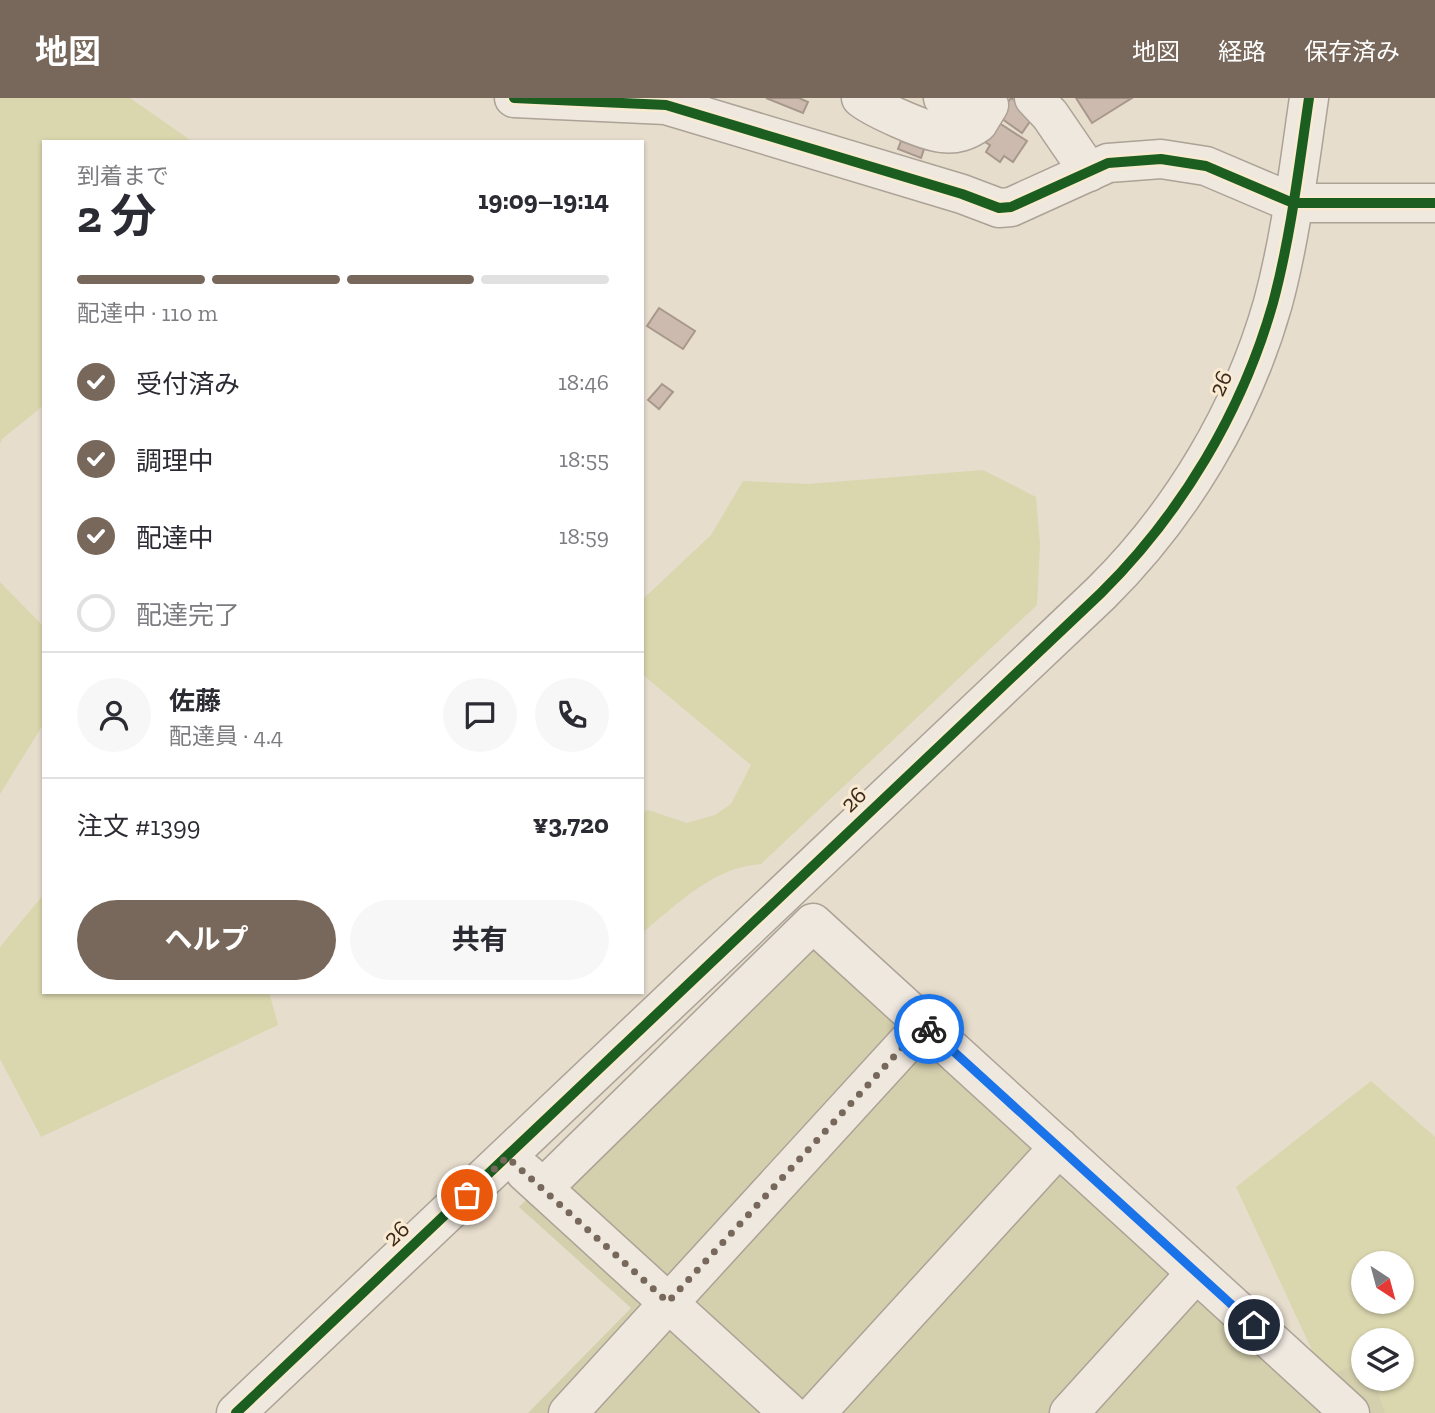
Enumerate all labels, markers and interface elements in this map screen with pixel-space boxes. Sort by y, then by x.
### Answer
text: 地図 [35,32,101,71]
text: 地図 [1132,37,1180,66]
text: 経路 [1218,37,1266,66]
text: 保存済み [1304,37,1400,66]
text: 到着まで [77,162,169,190]
text: 19:09–19:14 [478,184,609,216]
text: 2 分 [77,189,156,244]
text: 配達中 · 110 m [77,299,218,327]
icon: check [77,363,115,401]
street label: 26 [1202,365,1238,401]
text: 受付済み [136,368,240,400]
text: 18:46 [558,368,609,396]
icon: check [77,440,115,478]
text: 調理中 [136,445,214,477]
text: 18:55 [559,445,609,473]
icon: check [77,517,115,555]
text: 配達中 [136,522,214,554]
text: 18:59 [559,522,609,550]
text: 配達完了 [136,599,240,631]
button: person [77,678,151,752]
button: chat [443,678,517,752]
button: phone [535,678,609,752]
text: 佐藤 [169,685,221,717]
text: 配達員 · 4.4 [169,722,283,750]
street label: 26 [834,780,872,818]
text: ¥3,720 [533,808,609,840]
text: 注文 #1399 [77,810,201,842]
button: ヘルプ [77,900,336,980]
button: 共有 [350,900,609,980]
courier [894,994,964,1064]
icon: bike [910,1010,948,1048]
pin [437,1165,497,1225]
icon: bag [448,1176,486,1214]
street label: 26 [377,1214,415,1252]
north arrow [1351,1251,1414,1314]
map controls [1351,1251,1414,1391]
pin [1224,1295,1284,1355]
icon: home [1235,1306,1273,1344]
button: layers [1351,1328,1414,1391]

